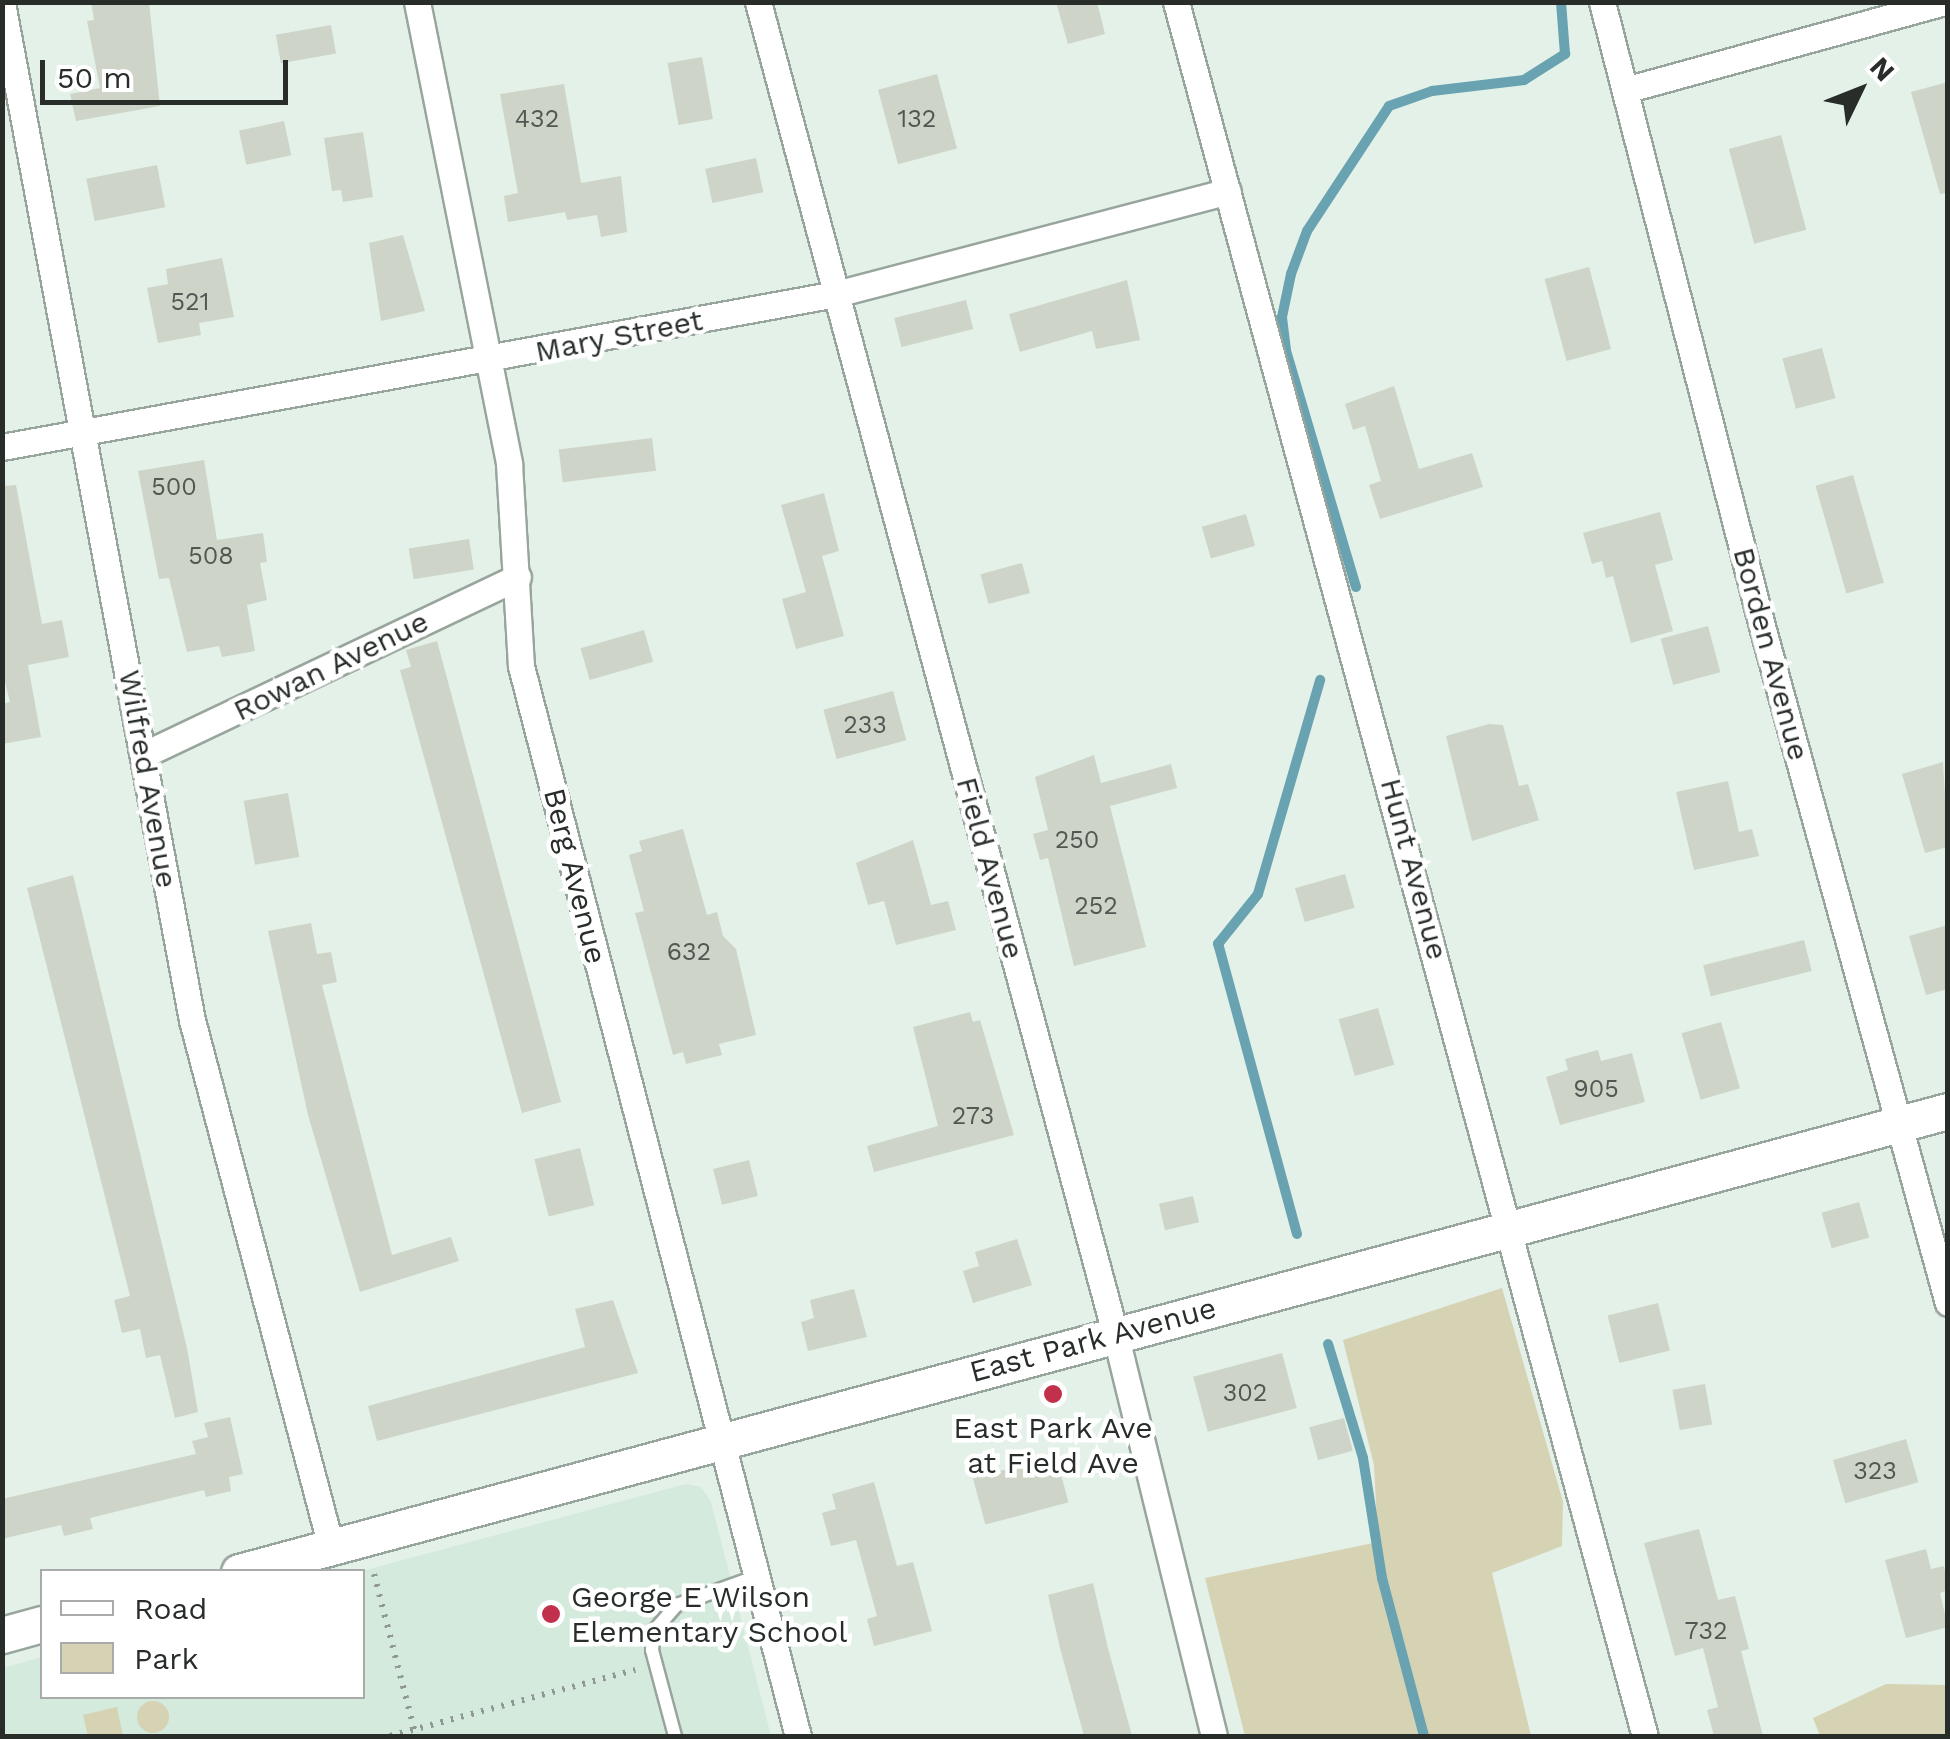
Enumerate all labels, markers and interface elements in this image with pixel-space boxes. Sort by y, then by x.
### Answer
scale bar [45,40,292,102]
north arrow [1810,40,1910,140]
text: N [1863,50,1901,88]
text: 50 m [57,60,132,95]
house number: 432 [515,104,559,134]
house number: 132 [898,104,936,134]
house number: 521 [171,287,209,317]
street label: Mary Street [532,302,706,370]
house number: 500 [151,472,197,502]
house number: 508 [188,541,234,571]
street label: Borden Avenue [1725,543,1817,765]
street label: Rowan Avenue [227,603,435,729]
street label: Wilfred Avenue [111,667,185,891]
house number: 233 [843,710,887,740]
street label: Field Avenue [948,773,1032,963]
street label: Hunt Avenue [1372,774,1456,964]
street label: Berg Avenue [536,784,614,968]
house number: 250 [1055,825,1099,855]
house number: 252 [1074,891,1118,921]
house number: 632 [667,937,711,967]
house number: 905 [1573,1074,1619,1104]
house number: 273 [952,1101,994,1131]
street label: East Park Avenue [965,1290,1221,1390]
house number: 302 [1223,1378,1267,1408]
marker: East Park Ave at Field Ave [1042,1383,1064,1405]
place label: East Park Ave at Field Ave [952,1410,1154,1480]
house number: 323 [1853,1456,1897,1486]
legend [40,1569,365,1699]
place label: George E Wilson Elementary School [571,1579,848,1650]
text: Road [134,1591,207,1626]
marker: George E Wilson Elementary School [540,1603,562,1625]
house number: 732 [1684,1616,1728,1646]
text: Park [134,1641,199,1676]

